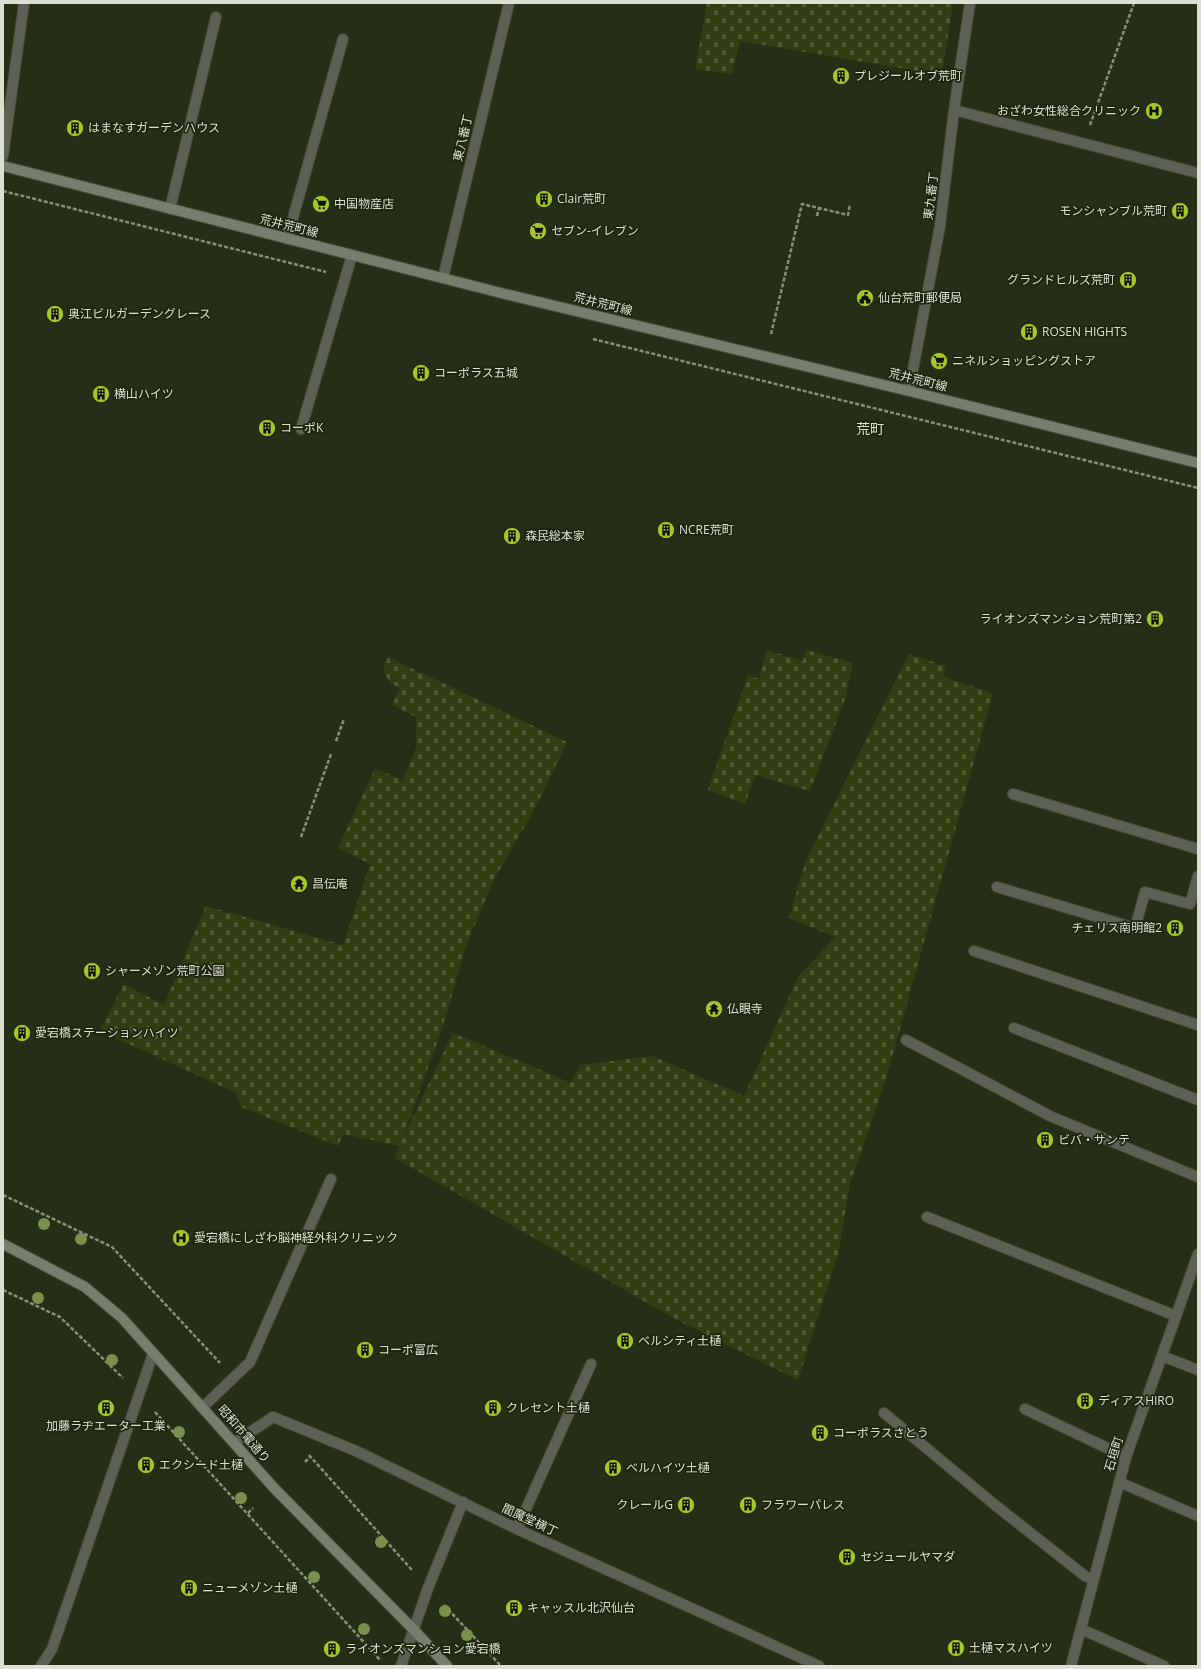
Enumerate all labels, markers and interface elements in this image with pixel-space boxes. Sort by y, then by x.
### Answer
building icon: プレジールオブ荒町 [831,66,851,86]
place label: プレジールオブ荒町 [854,67,962,84]
hospital icon: おざわ女性総合クリニック [1144,101,1164,121]
place label: おざわ女性総合クリニック [997,102,1141,119]
street label: 東八番丁 [449,113,476,163]
building icon: はまなすガーデンハウス [65,118,85,138]
place label: はまなすガーデンハウス [88,119,220,136]
street label: 東九番丁 [919,171,942,221]
building icon: Clair荒町 [534,189,554,209]
place label: Clair荒町 [557,190,606,207]
supermarket icon: 中国物産店 [311,194,331,214]
place label: 中国物産店 [334,195,394,212]
building icon: モンシャンブル荒町 [1170,201,1190,221]
place label: モンシャンブル荒町 [1059,202,1167,219]
street label: 荒井荒町線 [258,210,320,241]
supermarket icon: セブン-イレブン [528,221,548,241]
place label: セブン-イレブン [551,222,639,239]
building icon: グランドヒルズ荒町 [1118,270,1138,290]
place label: グランドヒルズ荒町 [1007,271,1115,288]
street label: 荒井荒町線 [572,288,634,319]
public building icon: 仙台荒町郵便局 [855,288,875,308]
place label: 仙台荒町郵便局 [878,289,962,306]
building icon: 奥江ビルガーデングレース [45,304,65,324]
place label: 奥江ビルガーデングレース [68,305,211,322]
building icon: ROSEN HIGHTS [1019,322,1039,342]
place label: ROSEN HIGHTS [1042,323,1127,340]
supermarket icon: ニネルショッピングストア [929,351,949,371]
place label: ニネルショッピングストア [952,352,1096,369]
building icon: コーポラス五城 [411,363,431,383]
place label: コーポラス五城 [434,364,518,381]
street label: 荒井荒町線 [887,364,949,395]
building icon: 横山ハイツ [91,384,111,404]
place label: 横山ハイツ [114,385,174,402]
building icon: コーポK [257,418,277,438]
place label: コーポK [280,419,324,436]
district label: 荒町 [856,419,884,438]
building icon: NCRE荒町 [656,520,676,540]
place label: NCRE荒町 [679,521,734,538]
building icon: 森民総本家 [502,526,522,546]
place label: 森民総本家 [525,527,585,544]
building icon: ライオンズマンション荒町第2 [1145,609,1165,629]
place label: ライオンズマンション荒町第2 [979,610,1142,627]
temple icon: 昌伝庵 [289,874,309,894]
place label: 昌伝庵 [312,875,348,892]
building icon: チェリス南明館2 [1165,918,1185,938]
place label: チェリス南明館2 [1071,919,1162,936]
building icon: シャーメゾン荒町公園 [82,961,102,981]
place label: シャーメゾン荒町公園 [105,962,225,979]
temple icon: 仏眼寺 [704,999,724,1019]
place label: 仏眼寺 [727,1000,763,1017]
building icon: 愛宕橋ステーションハイツ [12,1023,32,1043]
place label: 愛宕橋ステーションハイツ [35,1024,179,1041]
building icon: ビバ・サンテ [1035,1130,1055,1150]
place label: ビバ・サンテ [1058,1131,1130,1148]
hospital icon: 愛宕橋にしざわ脳神経外科クリニック [171,1228,191,1248]
place label: 愛宕橋にしざわ脳神経外科クリニック [194,1229,398,1246]
building icon: ベルシティ土樋 [615,1331,635,1351]
place label: ベルシティ土樋 [638,1332,721,1349]
building icon: コーポ富広 [355,1340,375,1360]
place label: コーポ富広 [378,1341,438,1358]
building icon: ディアスHIRO [1075,1391,1095,1411]
place label: ディアスHIRO [1098,1392,1174,1409]
building icon: 加藤ラヂエーター工業 [96,1398,116,1418]
building icon: クレセント土樋 [483,1398,503,1418]
place label: クレセント土樋 [506,1399,590,1416]
street label: 昭和市電通り [214,1401,274,1466]
place label: 加藤ラヂエーター工業 [46,1417,166,1434]
building icon: コーポラスさとう [810,1423,830,1443]
place label: コーポラスさとう [833,1424,929,1441]
street label: 石垣町 [1100,1434,1127,1474]
building icon: エクシード土樋 [136,1455,156,1475]
place label: エクシード土樋 [159,1456,243,1473]
building icon: ベルハイツ土樋 [603,1458,623,1478]
place label: ベルハイツ土樋 [626,1459,710,1476]
building icon: クレールG [676,1495,696,1515]
building icon: フラワーパレス [738,1495,758,1515]
place label: クレールG [616,1496,673,1513]
place label: フラワーパレス [761,1496,845,1513]
street label: 閻魔堂横丁 [499,1499,561,1540]
building icon: セジュールヤマダ [837,1547,857,1567]
place label: セジュールヤマダ [860,1548,955,1565]
building icon: ニューメゾン土樋 [179,1578,199,1598]
place label: ニューメゾン土樋 [202,1579,298,1596]
building icon: キャッスル北沢仙台 [504,1598,524,1618]
place label: キャッスル北沢仙台 [527,1599,635,1616]
building icon: 土樋マスハイツ [946,1638,966,1658]
building icon: ライオンズマンション愛宕橋 [322,1639,342,1659]
place label: 土樋マスハイツ [969,1639,1053,1656]
place label: ライオンズマンション愛宕橋 [345,1640,501,1657]

